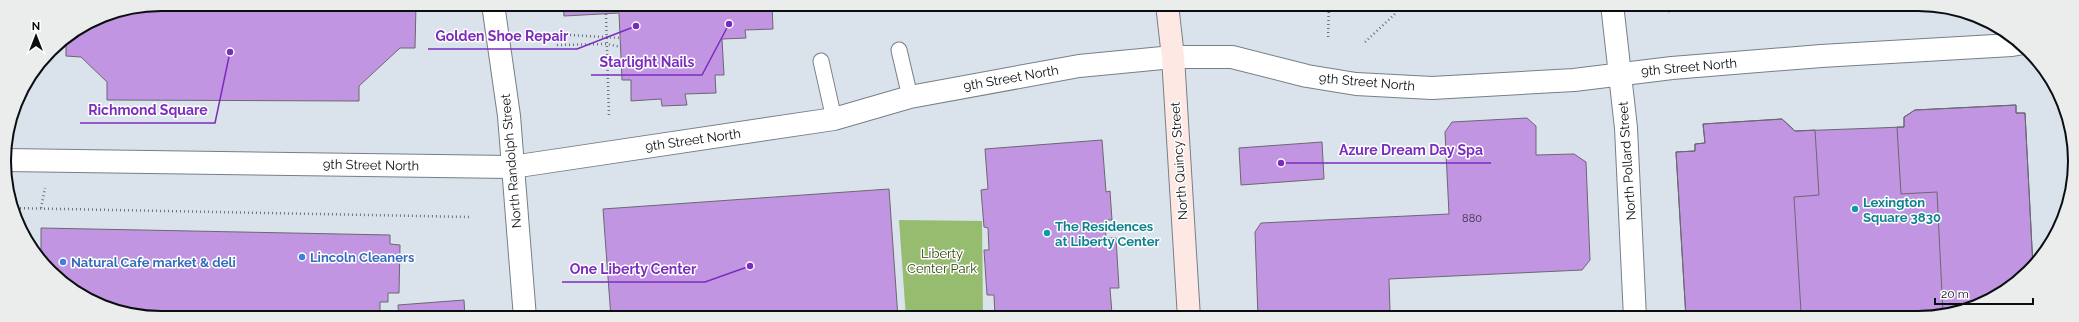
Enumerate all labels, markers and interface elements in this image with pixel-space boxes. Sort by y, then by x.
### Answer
north arrow [16,16,56,56]
text: N [32,20,40,33]
callout: Golden Shoe Repair [428,23,577,49]
text: Golden Shoe Repair [436,28,569,44]
callout: Starlight Nails [591,49,702,75]
text: Starlight Nails [600,54,694,70]
street label: 9th Street North [1640,55,1738,79]
street label: 9th Street North [962,62,1060,94]
street label: 9th Street North [1318,70,1416,94]
street label: North Randolph Street [498,93,524,229]
callout: Richmond Square [80,97,215,123]
street label: North Pollard Street [1615,100,1639,221]
street label: North Quincy Street [1167,101,1191,221]
text: Richmond Square [88,102,208,118]
street label: 9th Street North [644,126,742,154]
callout: Azure Dream Day Spa [1331,137,1491,163]
text: Azure Dream Day Spa [1339,142,1483,158]
street label: 9th Street North [323,157,419,173]
place label: Lexington Square 3830 [1863,195,1941,225]
marker: Lexington Square 3830 [1850,204,1860,214]
house number: 880 [1462,212,1482,225]
place label: The Residences at Liberty Center [1055,219,1160,249]
marker: The Residences at Liberty Center [1042,228,1052,238]
park label: Liberty Center Park [907,246,977,276]
place label: Lincoln Cleaners [310,250,415,265]
marker: Lincoln Cleaners [297,252,307,262]
place label: Natural Cafe market & deli [71,255,236,270]
callout: One Liberty Center [562,256,705,282]
marker: Natural Cafe market & deli [58,257,68,267]
text: One Liberty Center [570,261,697,277]
scale bar [1935,280,2033,306]
text: 20 m [1941,287,1969,301]

